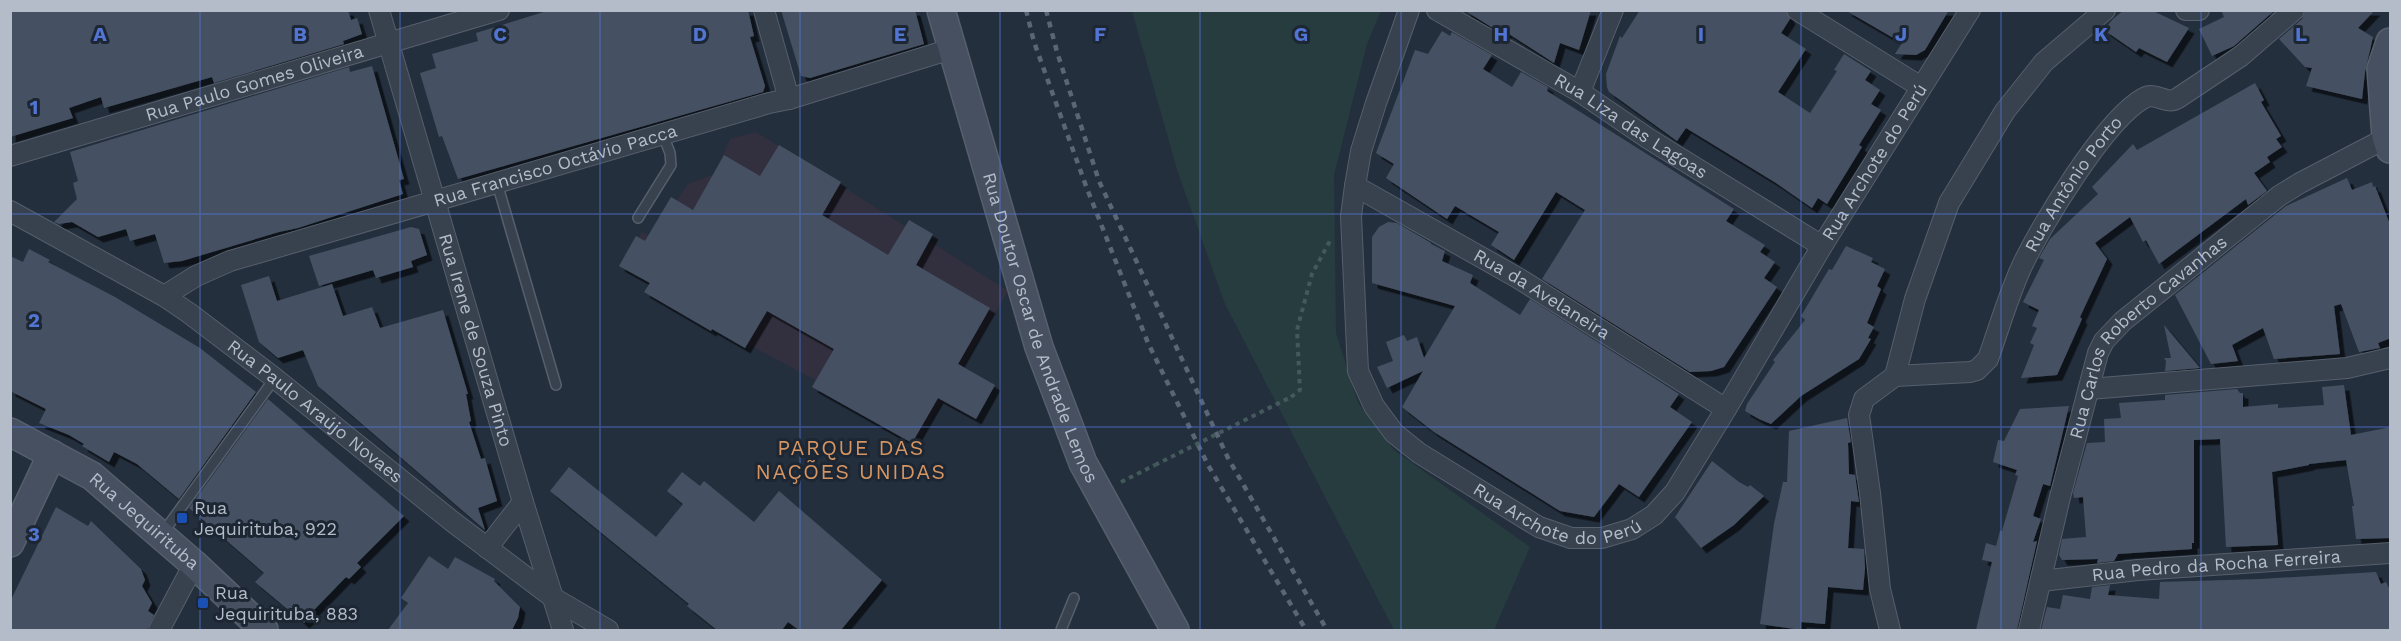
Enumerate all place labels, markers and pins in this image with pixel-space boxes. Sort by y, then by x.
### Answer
place label: Rua Jequirituba, 922 [194,497,337,539]
marker: Rua Jequirituba, 922 [175,511,189,525]
place label: Rua Jequirituba, 883 [215,582,358,624]
marker: Rua Jequirituba, 883 [196,596,210,610]

